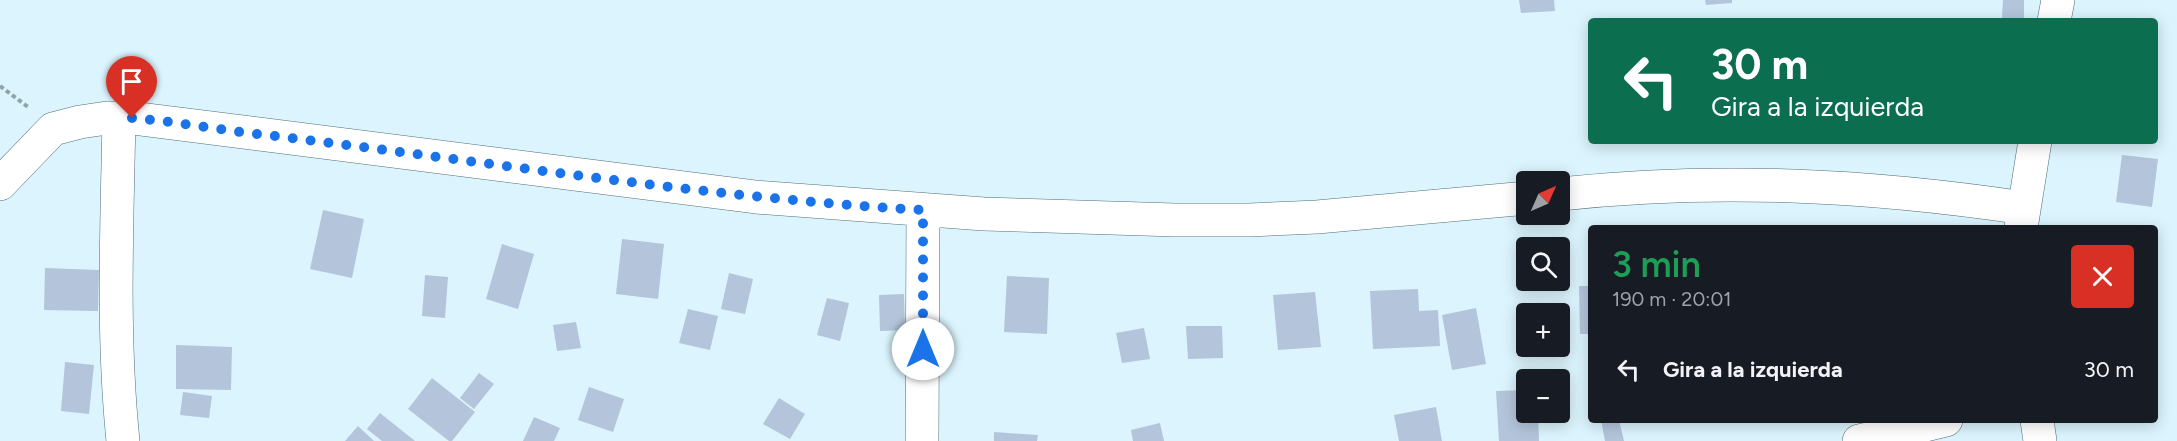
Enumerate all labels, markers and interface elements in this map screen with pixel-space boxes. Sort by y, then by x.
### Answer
text: 30 m [1711,39,1808,90]
icon: left [1612,42,1690,120]
pin [106,56,157,118]
icon: arrive [115,65,148,98]
text: Gira a la izquierda [1711,90,1924,123]
north arrow [1516,171,1570,225]
map controls [1516,171,1570,423]
button: search [1516,237,1570,291]
text: 3 min [1612,243,1701,286]
button: close [2071,245,2134,308]
text: 190 m · 20:01 [1612,287,1731,311]
button: + [1516,303,1570,357]
position arrow [891,317,955,381]
icon: left [1612,353,1645,386]
text: Gira a la izquierda [1663,356,1843,383]
text: 30 m [2084,356,2134,383]
button: − [1516,369,1570,423]

